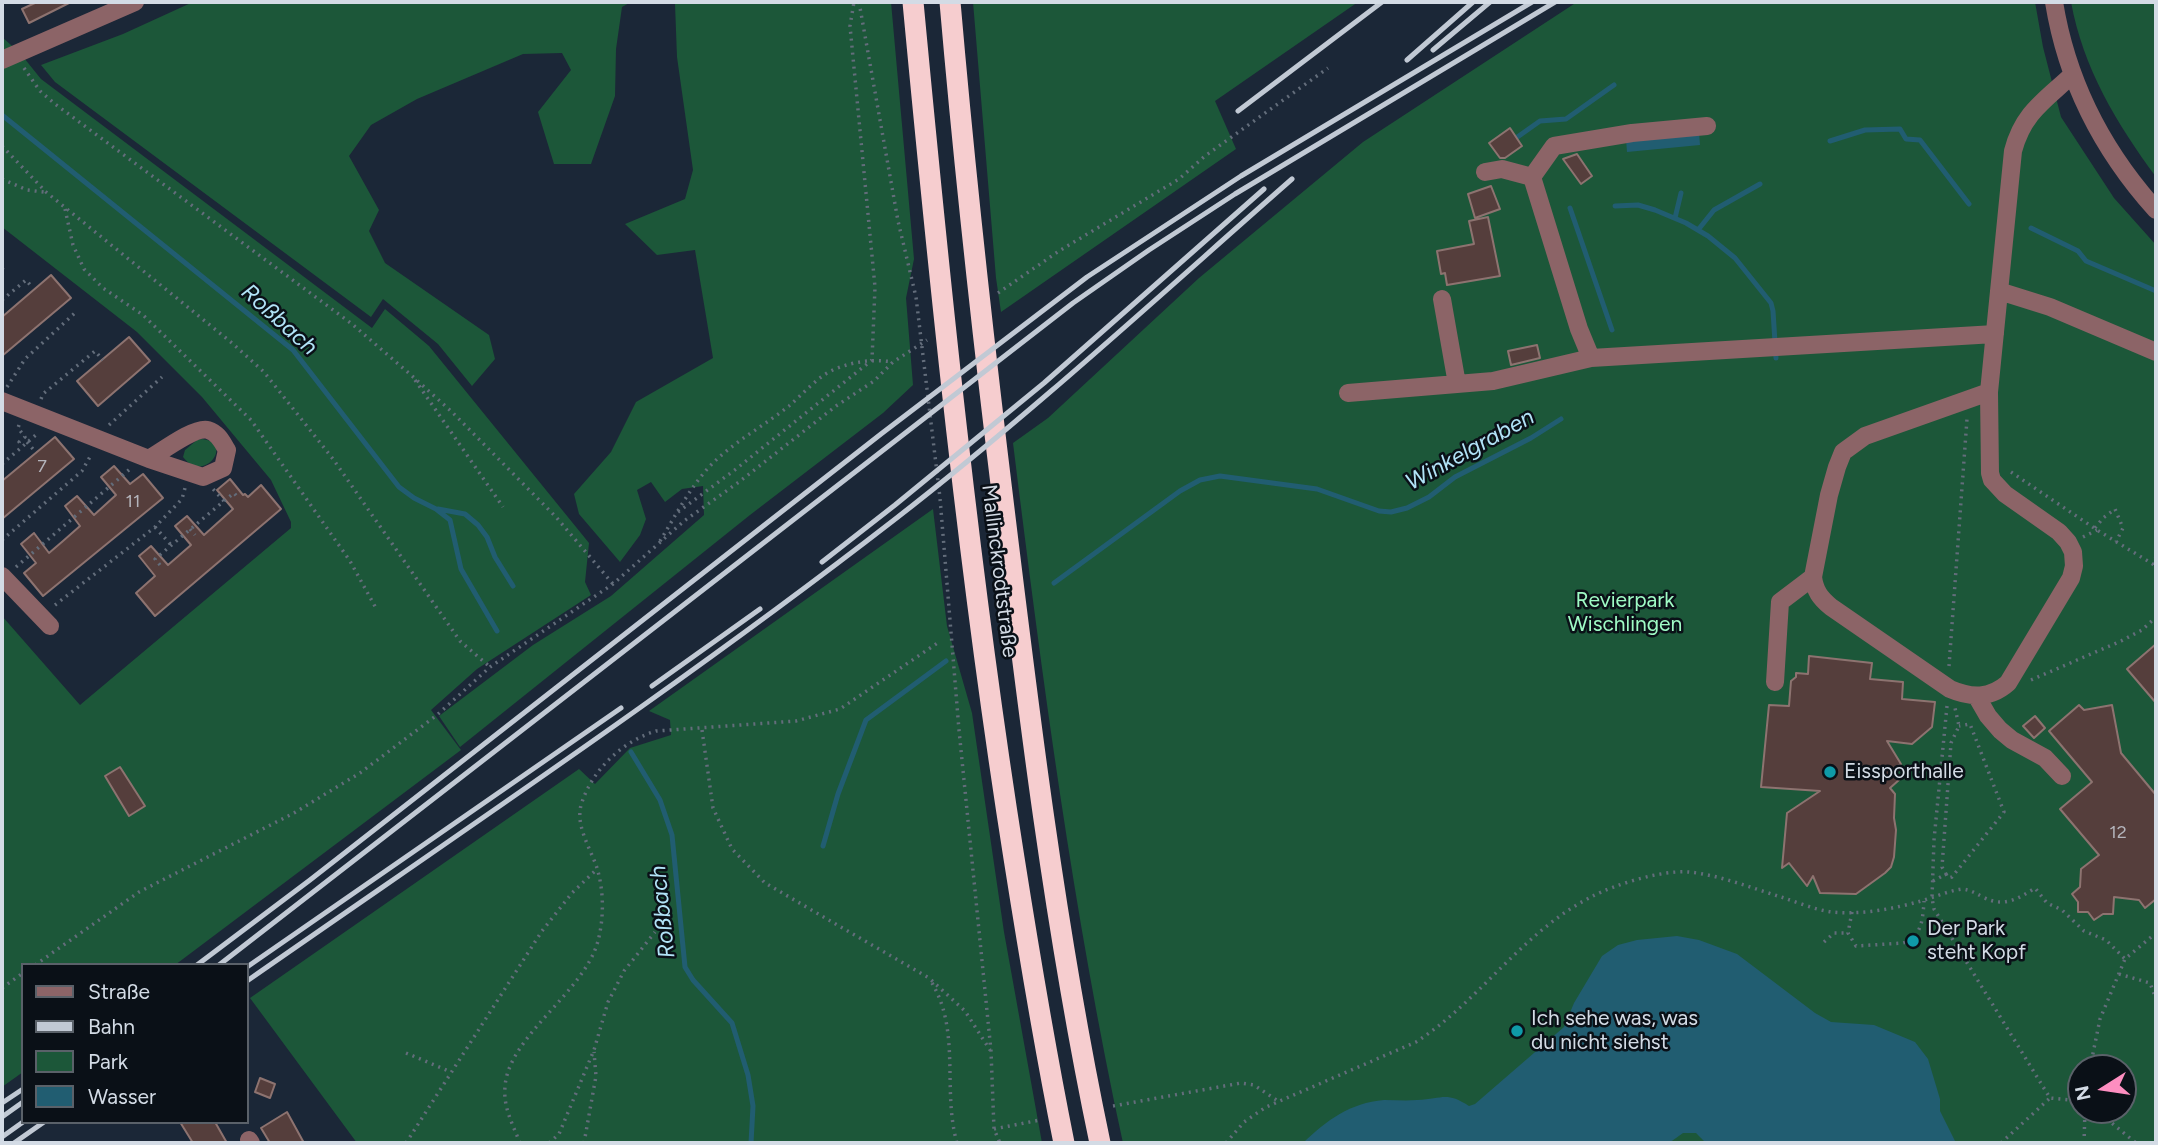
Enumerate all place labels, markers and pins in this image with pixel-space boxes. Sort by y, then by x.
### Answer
place label: Eissporthalle [1844,759,1964,785]
marker: Eissporthalle [1822,764,1838,780]
place label: Der Park steht Kopf [1927,916,2026,966]
marker: Der Park steht Kopf [1905,933,1921,949]
place label: Ich sehe was, was du nicht siehst [1531,1006,1698,1056]
marker: Ich sehe was, was du nicht siehst [1509,1023,1525,1039]

